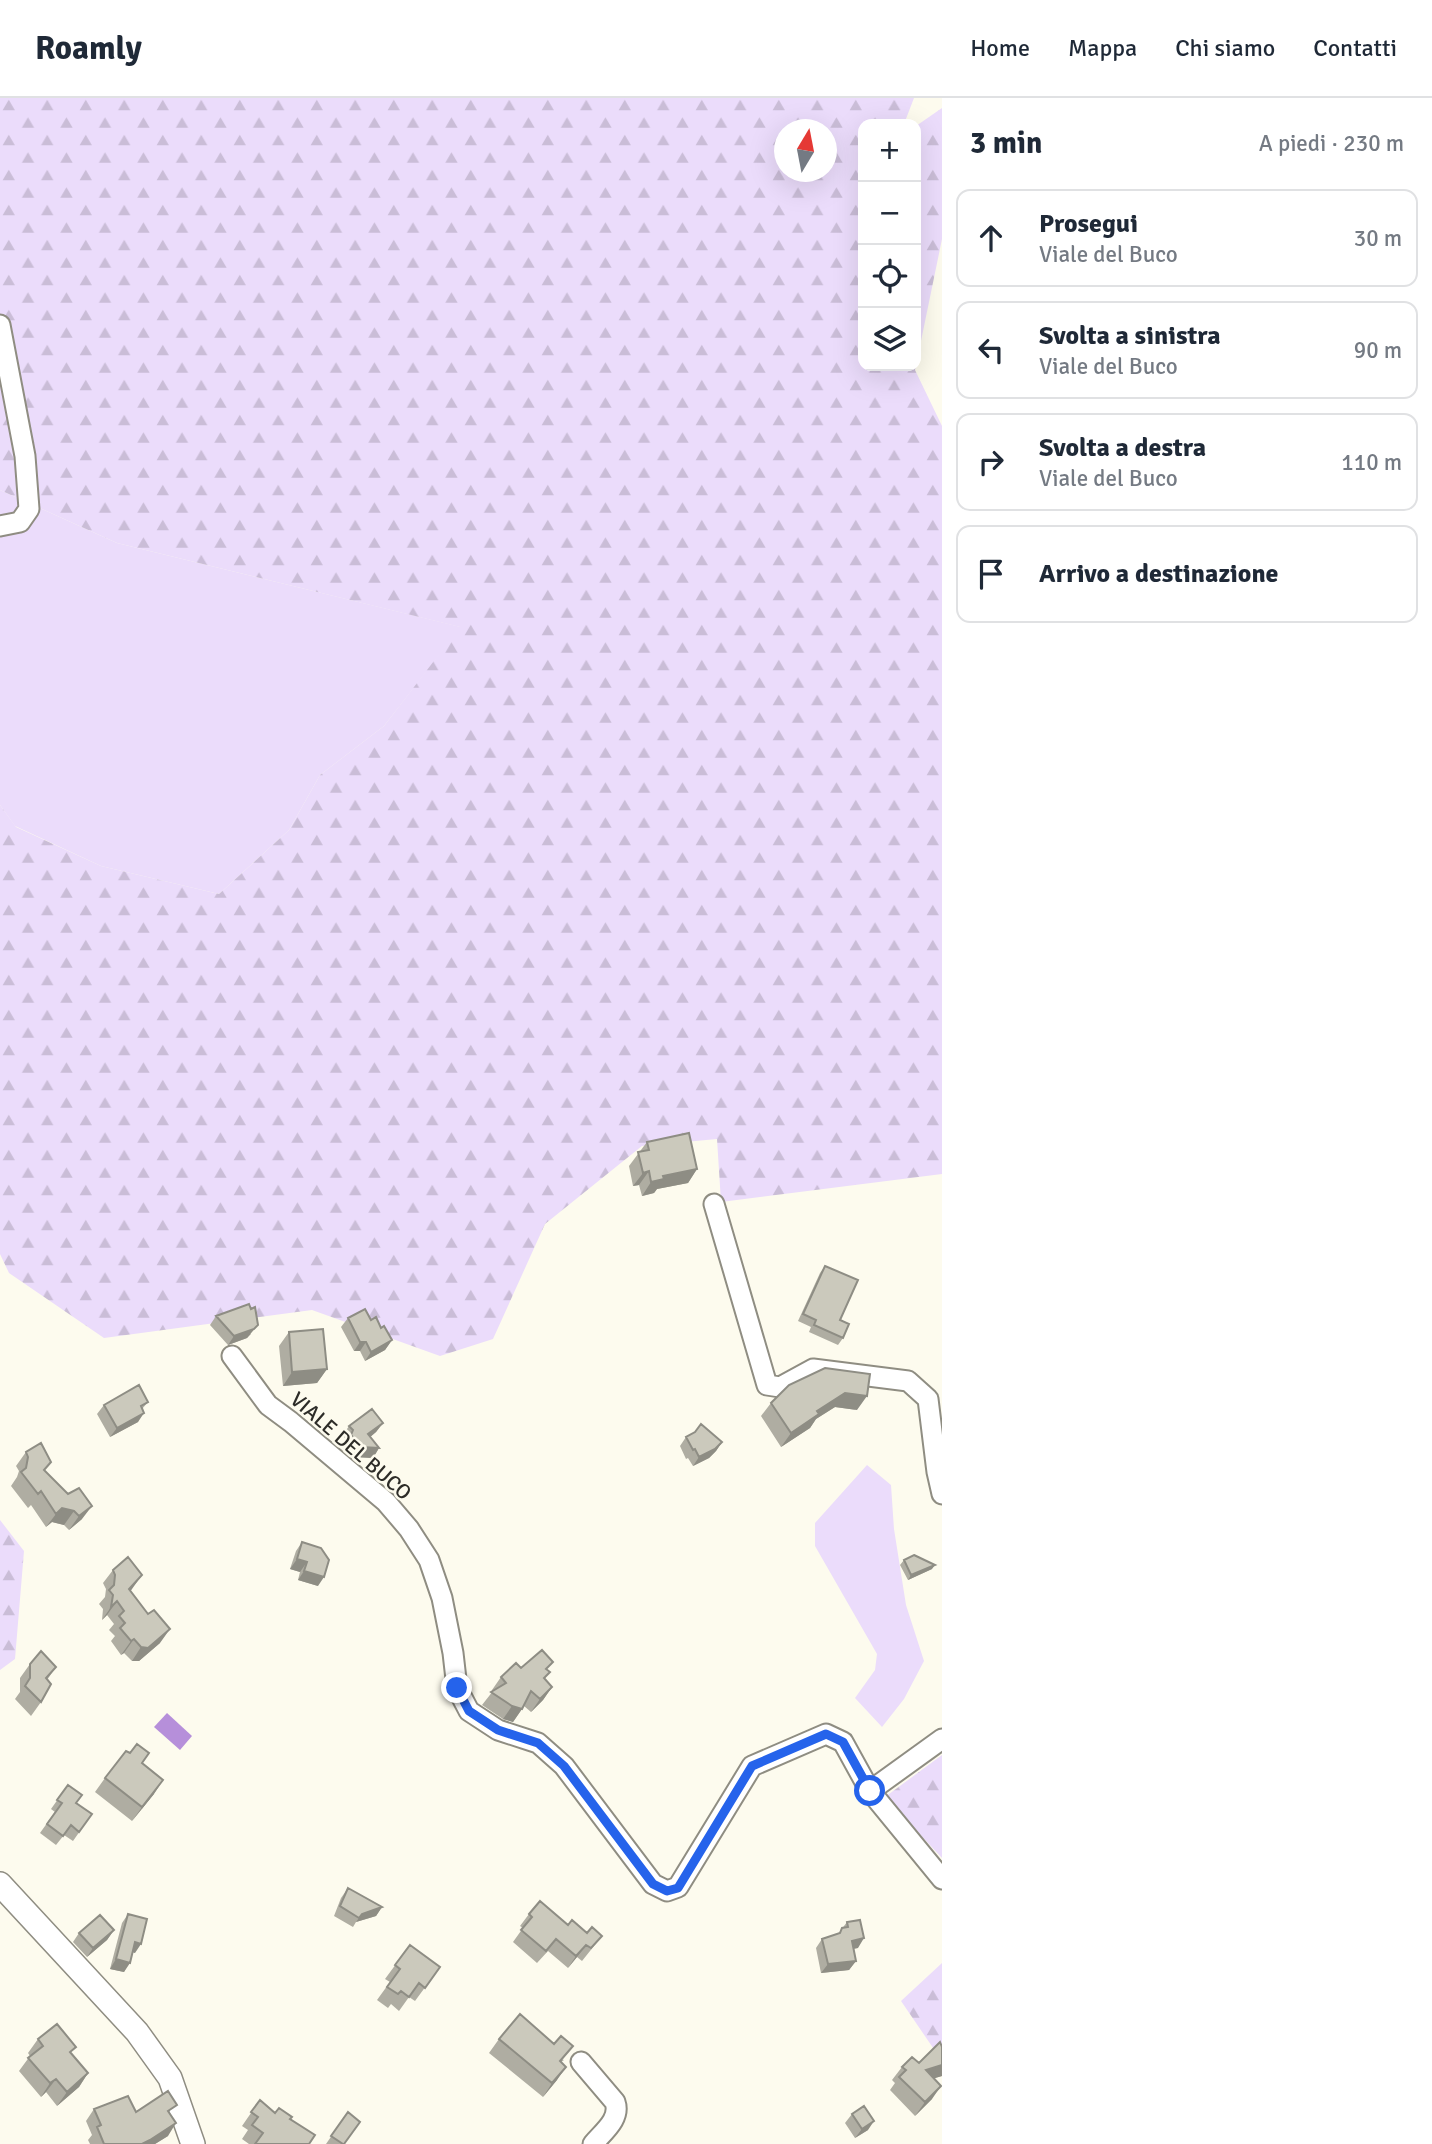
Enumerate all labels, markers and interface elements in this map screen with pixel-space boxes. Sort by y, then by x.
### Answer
text: Roamly [35,28,142,69]
text: Home [970,33,1030,63]
text: Mappa [1068,33,1137,63]
text: Chi siamo [1175,33,1275,63]
text: Contatti [1313,33,1397,63]
north arrow [774,119,837,182]
map controls [858,119,921,371]
button: + [858,119,921,182]
text: 3 min [970,125,1042,162]
text: A piedi · 230 m [1259,129,1404,158]
button: − [858,182,921,245]
text: Prosegui [1039,208,1138,240]
icon: ahead [972,219,1010,257]
text: 30 m [1354,224,1402,253]
text: Viale del Buco [1039,240,1178,269]
button: locate [858,245,921,308]
button: layers [858,308,921,371]
text: Svolta a sinistra [1039,320,1221,352]
icon: left [972,331,1010,369]
text: 90 m [1354,336,1402,365]
text: Viale del Buco [1039,352,1178,381]
text: Svolta a destra [1039,432,1206,464]
icon: right [972,443,1010,481]
text: 110 m [1341,448,1402,477]
text: Viale del Buco [1039,464,1178,493]
icon: arrive [972,555,1010,593]
text: Arrivo a destinazione [1039,558,1279,590]
street label: VIALE DEL BUCO [285,1386,417,1506]
route end [441,1672,472,1703]
route start [854,1775,885,1806]

